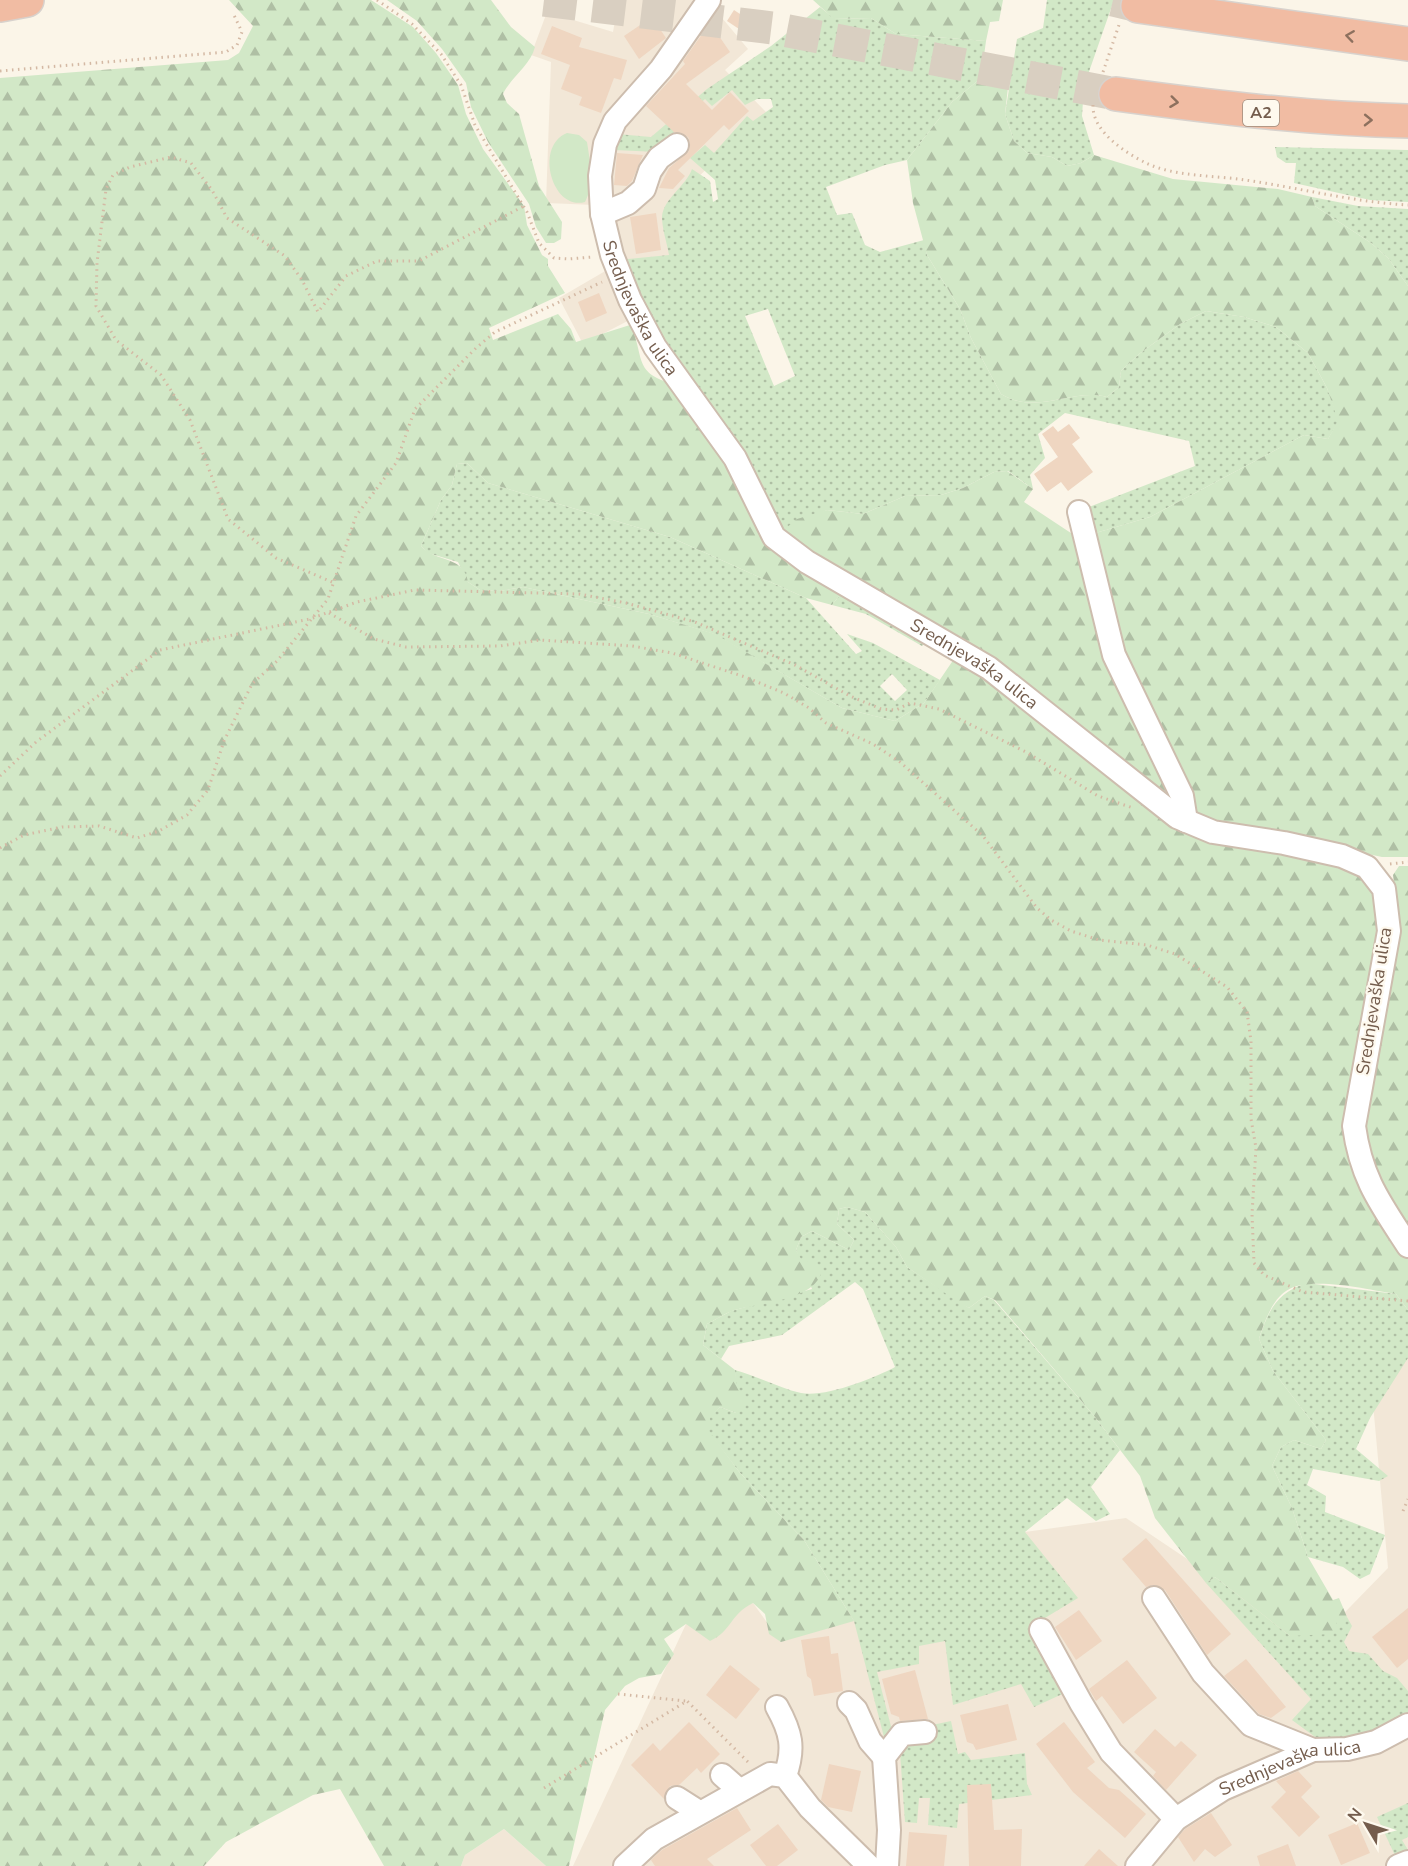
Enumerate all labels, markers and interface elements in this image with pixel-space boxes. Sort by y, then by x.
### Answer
one-way arrow [1345,31,1355,43]
one-way arrow [1169,95,1178,107]
road number: A2 [1243,100,1279,126]
one-way arrow [1363,114,1372,126]
street label: Srednjevaška ulica [597,238,684,381]
street label: Srednjevaška ulica [906,613,1043,715]
street label: Srednjevaška ulica [1350,925,1398,1077]
street label: Srednjevaška ulica [1215,1734,1363,1801]
north arrow [1336,1794,1396,1854]
text: N [1343,1804,1367,1827]

